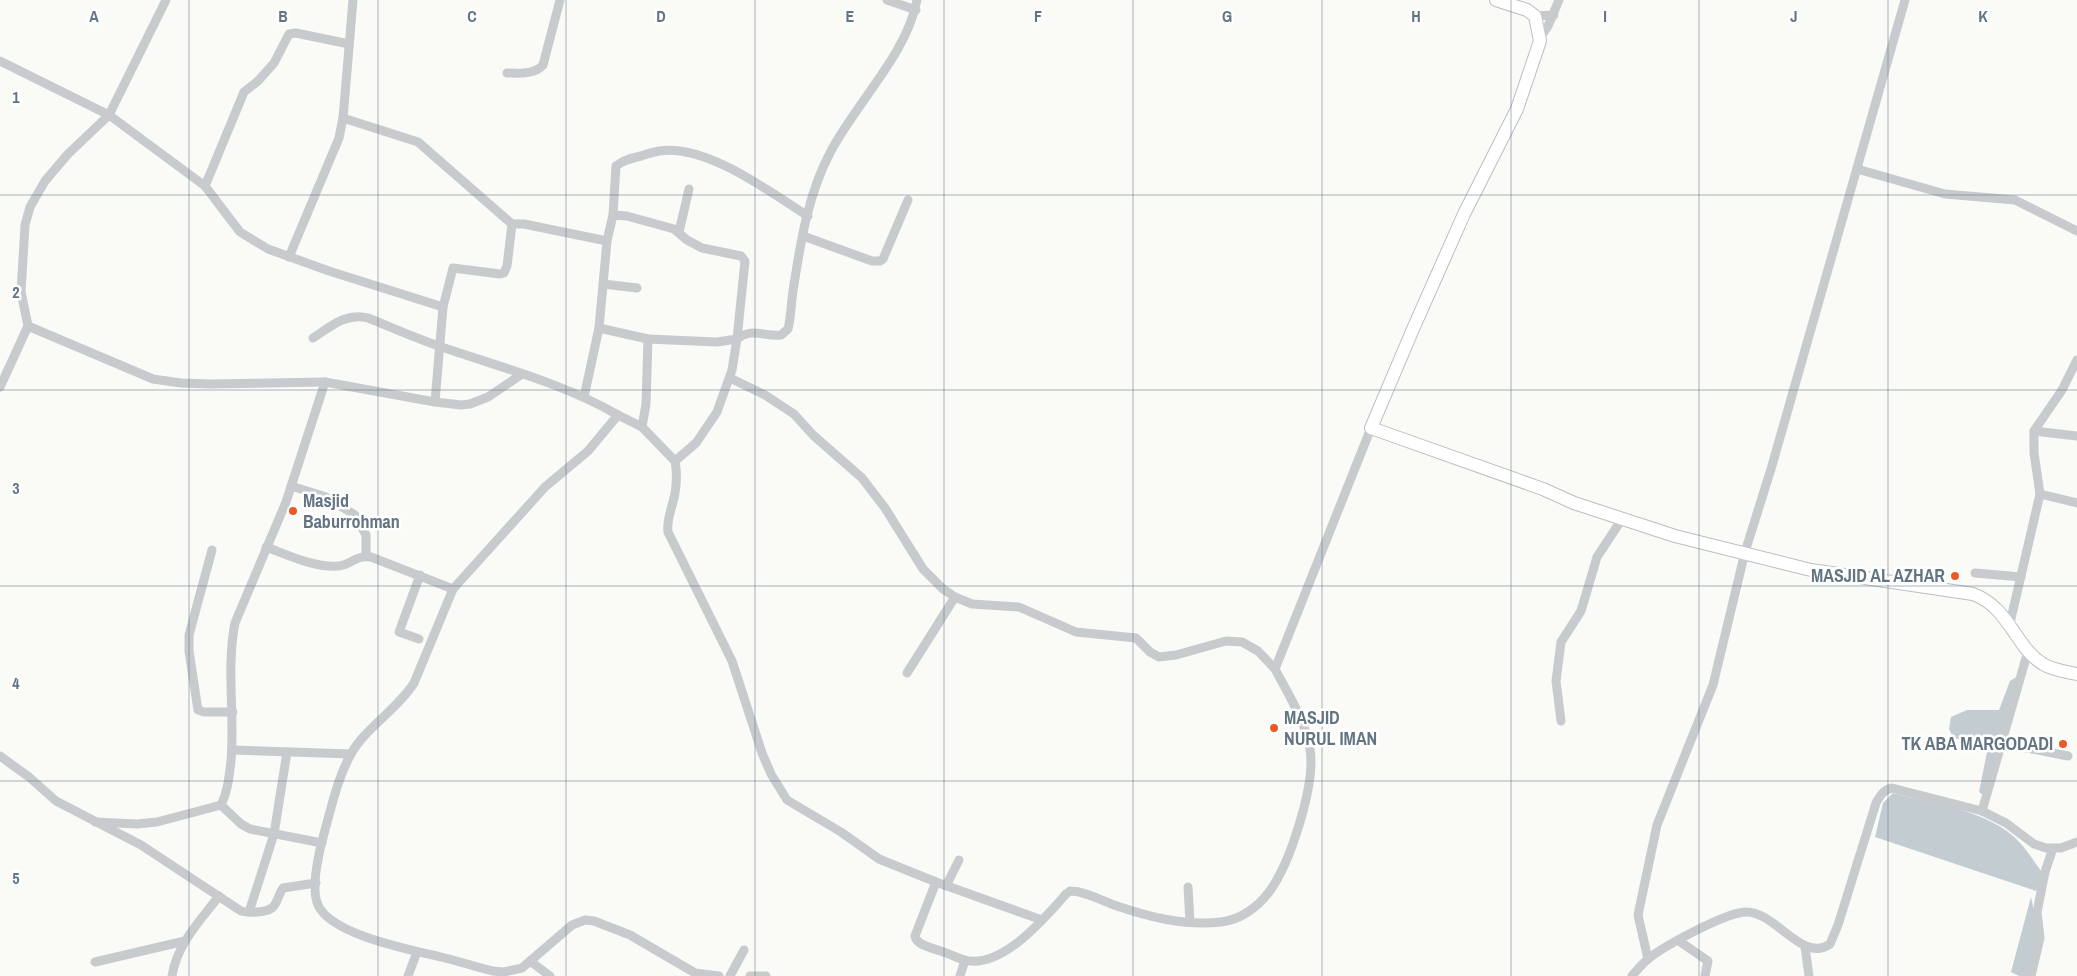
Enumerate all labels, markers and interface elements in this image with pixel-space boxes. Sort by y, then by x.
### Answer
text: A [89,5,99,27]
text: B [278,5,288,27]
text: C [467,5,477,27]
text: D [656,5,666,27]
text: E [846,5,855,27]
text: F [1034,5,1042,27]
text: G [1222,5,1232,27]
text: H [1411,5,1421,27]
text: I [1603,5,1607,27]
text: J [1790,5,1798,27]
text: K [1978,5,1988,27]
text: 1 [12,86,20,108]
text: 2 [12,281,20,303]
text: 3 [12,477,20,499]
place label: Masjid Baburrohman [303,488,400,534]
marker: Masjid Baburrohman [287,505,299,517]
place label: MASJID AL AZHAR [1811,563,1945,588]
marker: MASJID AL AZHAR [1949,570,1961,582]
text: 4 [12,672,20,694]
place label: MASJID NURUL IMAN [1284,705,1377,751]
marker: MASJID NURUL IMAN [1268,722,1280,734]
place label: TK ABA MARGODADI [1902,731,2053,756]
marker: TK ABA MARGODADI [2057,738,2069,750]
text: 5 [12,867,20,889]

